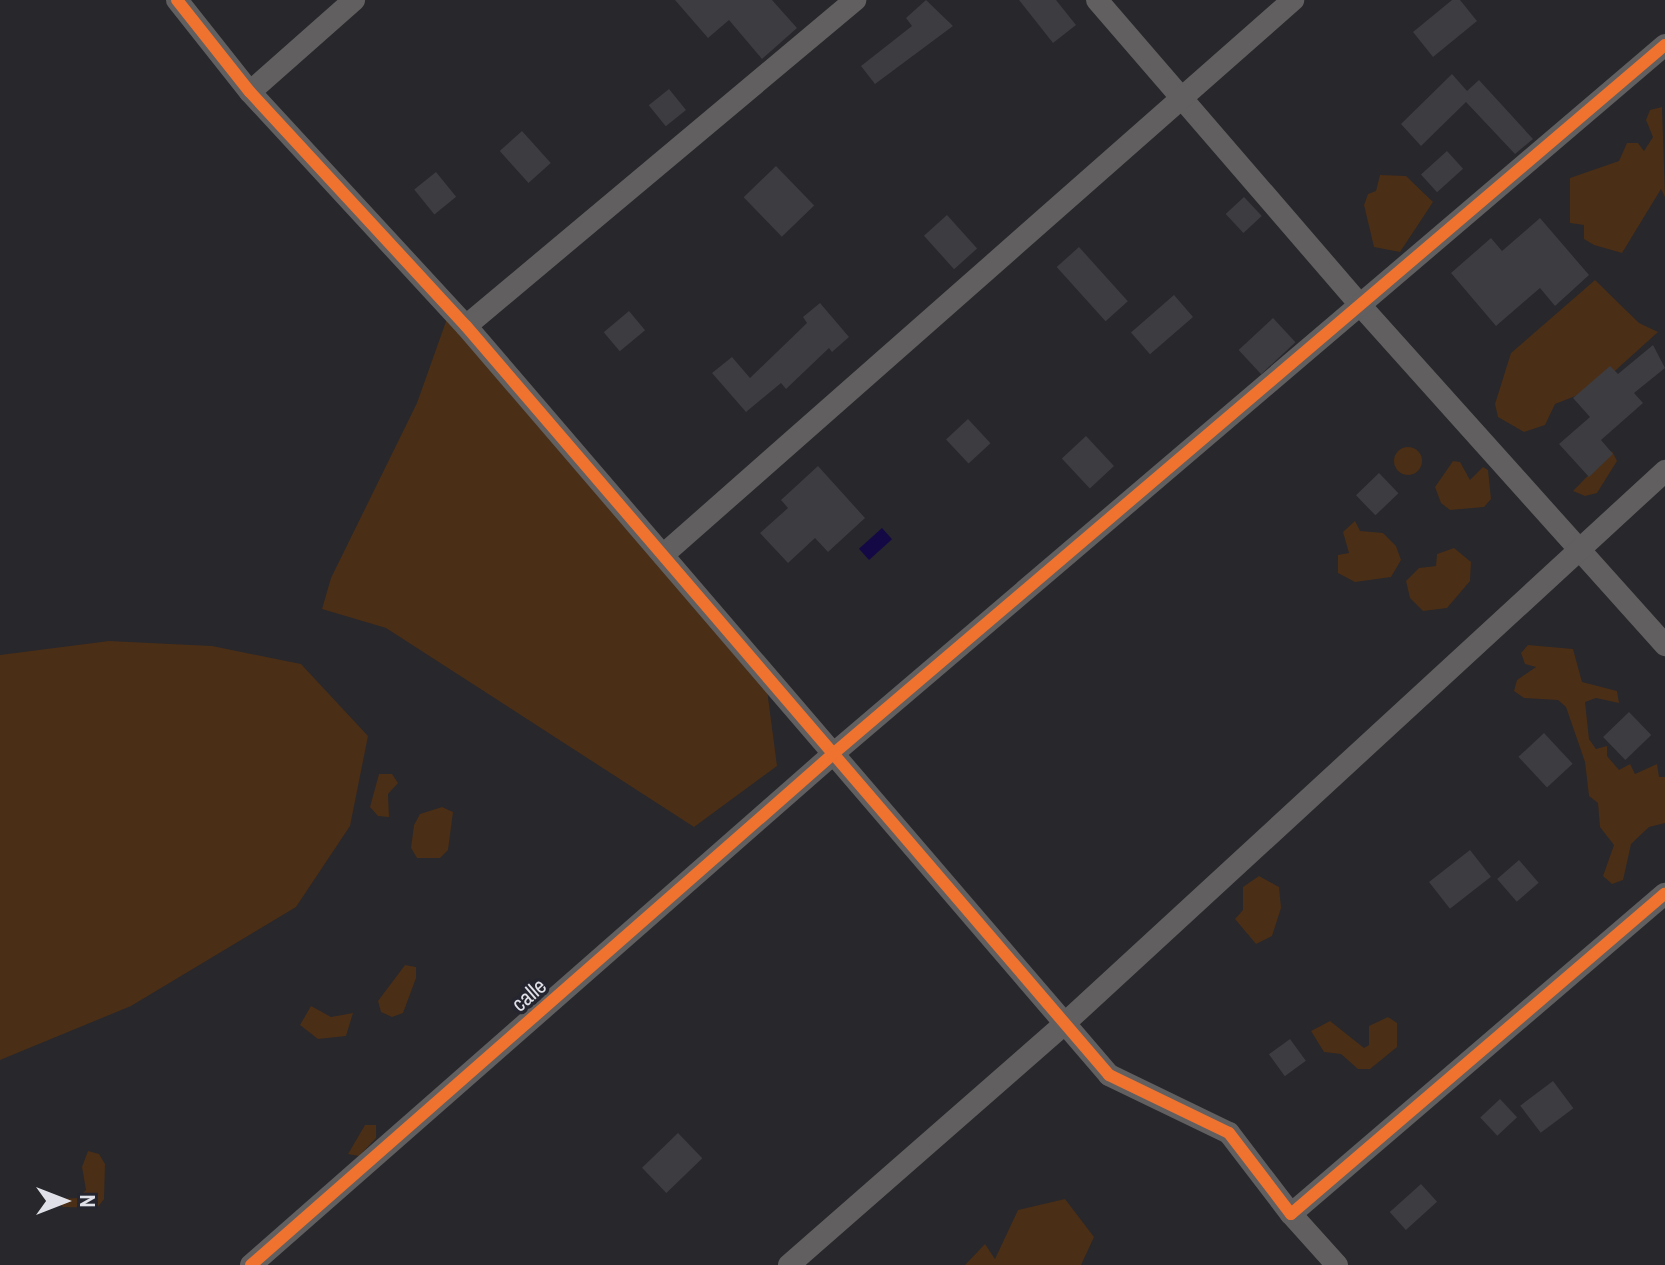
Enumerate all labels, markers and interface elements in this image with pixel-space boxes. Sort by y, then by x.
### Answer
street label: calle [506,973,552,1017]
north arrow [24,1161,104,1241]
text: N [73,1194,103,1208]

